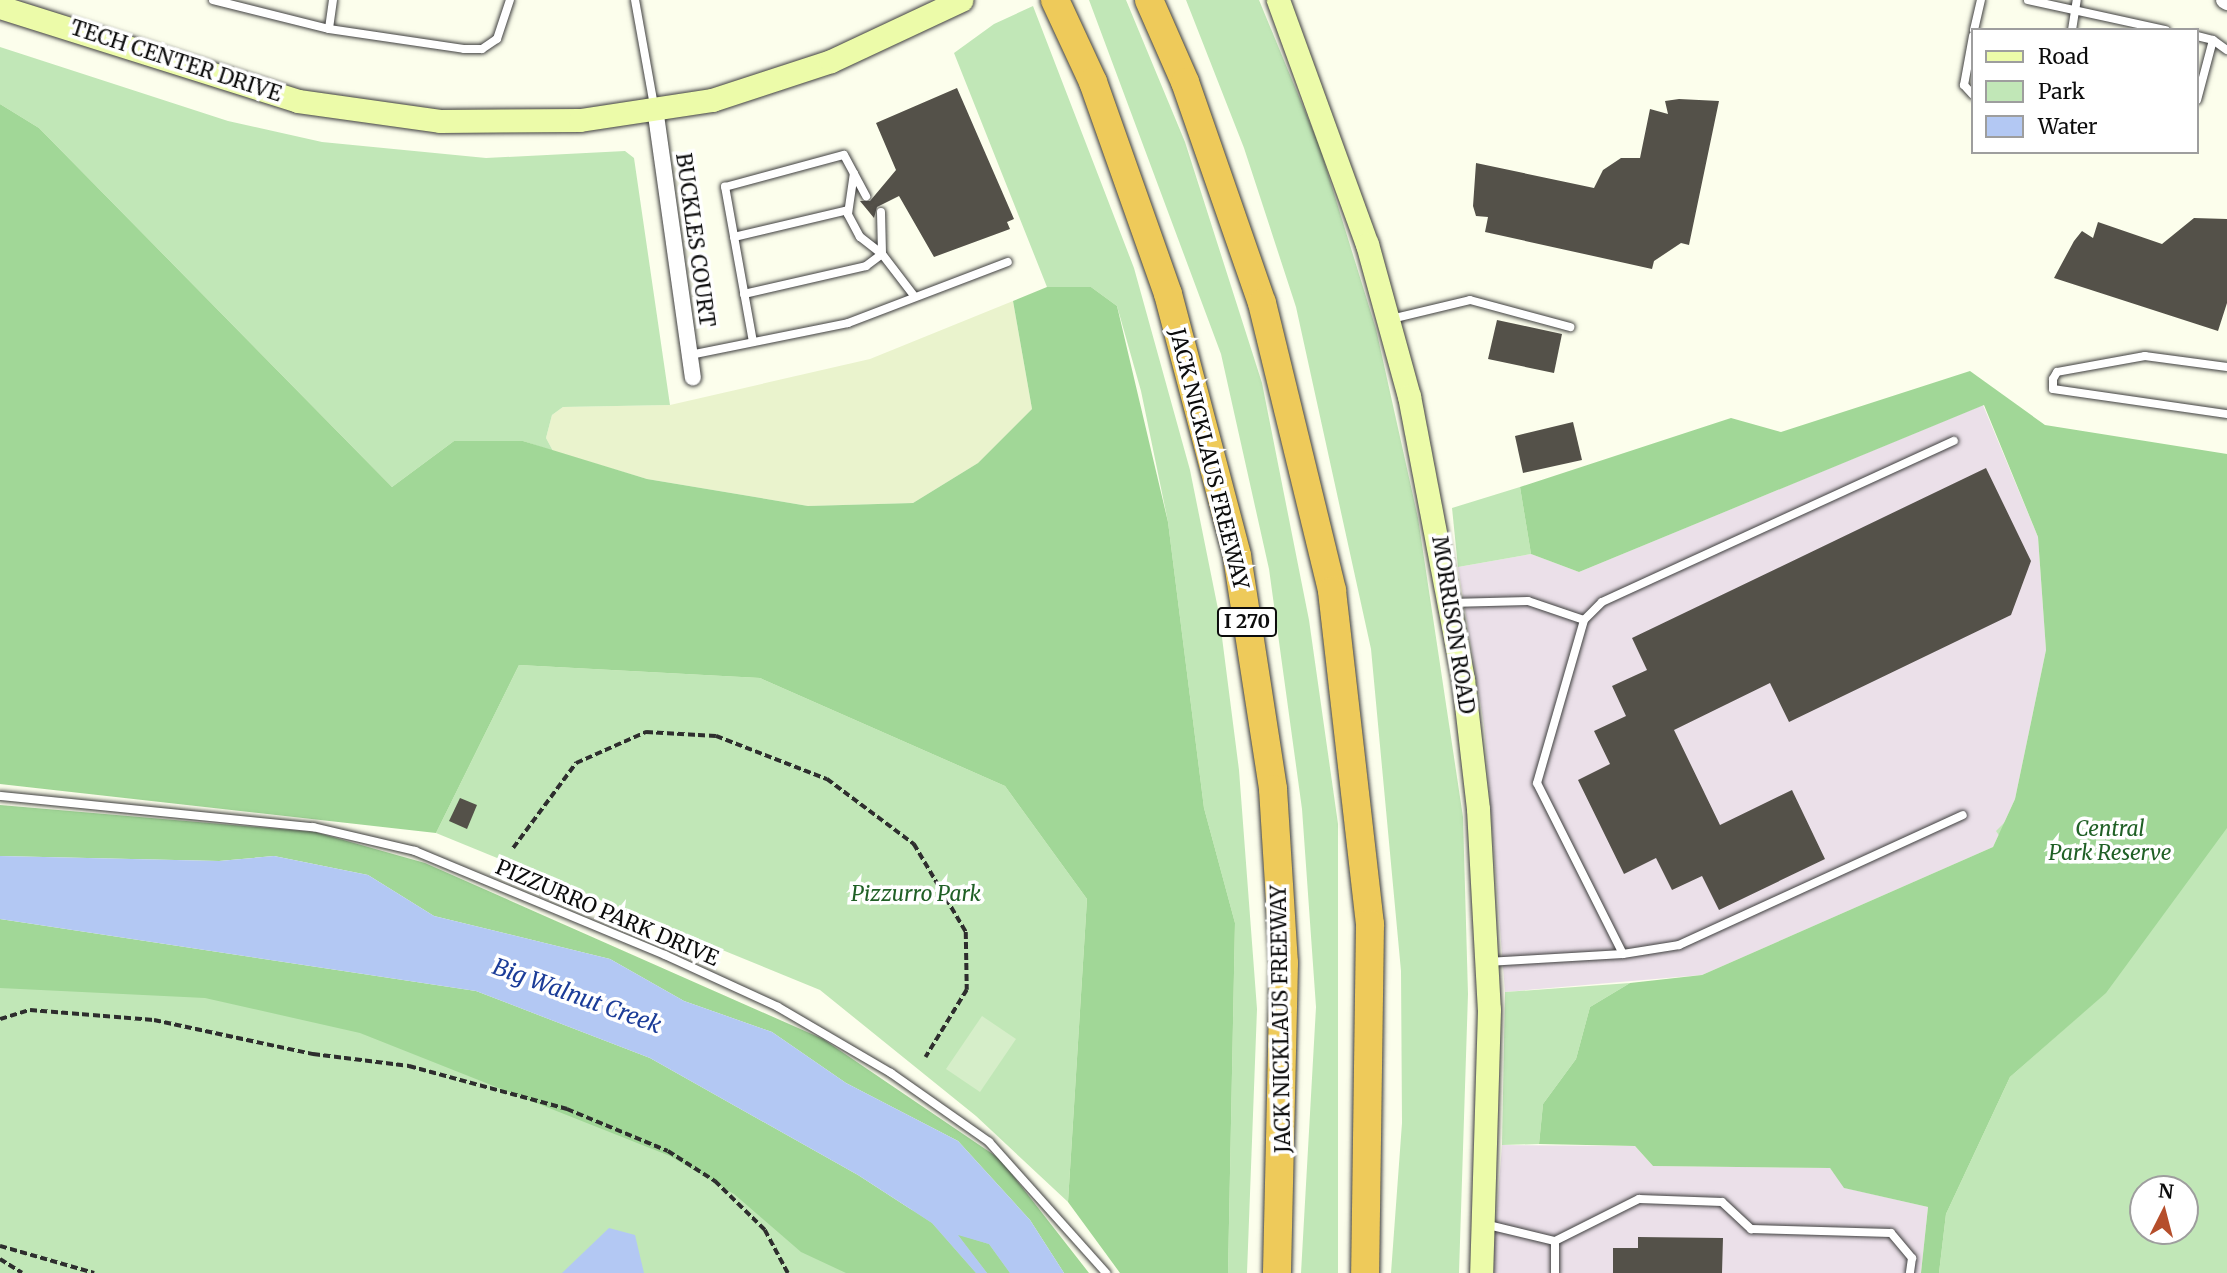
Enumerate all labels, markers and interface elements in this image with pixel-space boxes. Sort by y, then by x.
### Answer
street label: TECH CENTER DRIVE [67,15,285,107]
legend [1972,28,2199,154]
text: Road [2038,43,2089,70]
text: Park [2038,78,2085,105]
text: Water [2038,113,2097,140]
street label: BUCKLES COURT [670,151,720,329]
street label: JACK NICKLAUS FREEWAY [1164,326,1254,592]
street label: MORRISON ROAD [1426,534,1480,716]
road number: I 270 [1216,607,1278,638]
park label: Central Park Reserve [2049,816,2171,866]
street label: PIZZURRO PARK DRIVE [492,855,722,971]
park label: Pizzurro Park [851,881,981,907]
street label: JACK NICKLAUS FREEWAY [1266,885,1296,1153]
water label: Big Walnut Creek [489,953,665,1039]
north arrow [2129,1175,2199,1245]
text: N [2157,1178,2175,1204]

